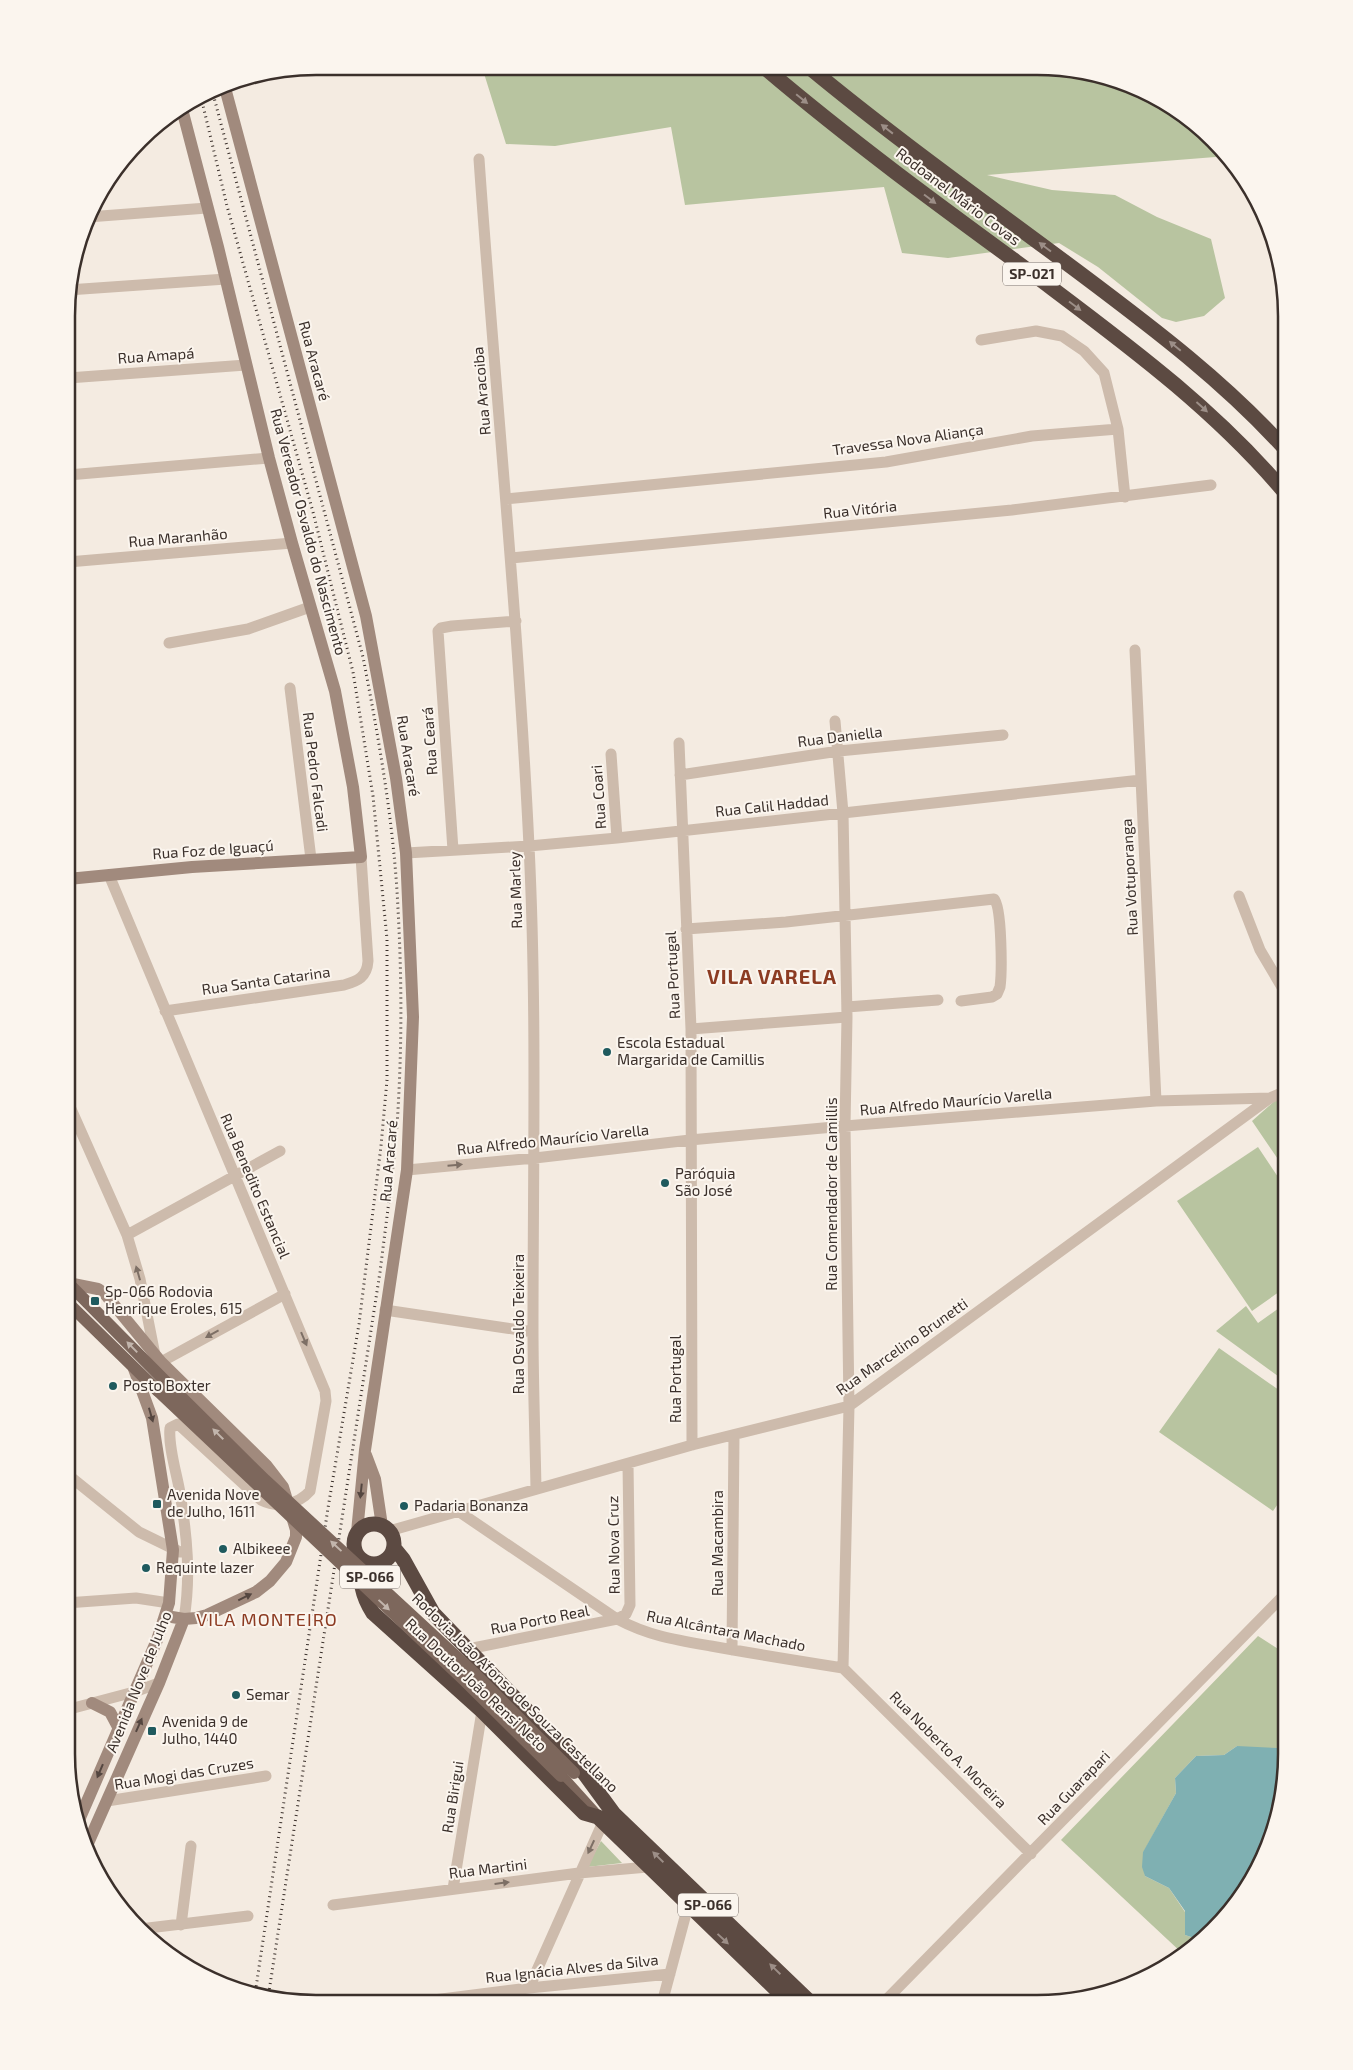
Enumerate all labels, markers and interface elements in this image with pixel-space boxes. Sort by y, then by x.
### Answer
one-way arrow [795,93,808,104]
one-way arrow [880,124,894,134]
street label: Rodoanel Mário Covas [893,144,1024,249]
one-way arrow [923,193,936,204]
one-way arrow [1039,242,1052,253]
road number: SP-021 [1003,262,1061,286]
one-way arrow [1068,301,1082,311]
street label: Rua Aracaré [296,319,334,403]
one-way arrow [1168,340,1181,351]
street label: Rua Amapá [117,343,195,367]
street label: Rua Aracoiba [468,346,494,436]
one-way arrow [1195,401,1207,413]
street label: Rua Vereador Osvaldo do Nascimento [267,406,351,657]
street label: Travessa Nova Aliança [831,419,985,460]
street label: Rua Vitória [822,496,898,522]
street label: Rua Maranhão [128,524,228,550]
street label: Rua Ceará [418,706,440,776]
street label: Rua Pedro Falcadi [300,711,332,833]
street label: Rua Aracaré [394,714,424,798]
street label: Rua Daniella [796,722,883,750]
street label: Rua Coari [587,764,609,830]
street label: Rua Calil Haddad [714,790,830,820]
street label: Rua Votuporanga [1117,818,1141,936]
street label: Rua Foz de Iguaçú [152,836,274,863]
street label: Rua Marley [505,851,525,929]
street label: Rua Portugal [661,930,683,1019]
street label: Rua Santa Catarina [200,962,331,998]
district label: VILA VARELA [707,964,837,988]
place label: Escola Estadual Margarida de Camillis [617,1033,765,1068]
marker: Escola Estadual Margarida de Camillis [601,1046,613,1058]
street label: Rua Alfredo Maurício Varella [859,1084,1053,1118]
street label: Rua Comendador de Camillis [822,1097,840,1291]
street label: Rua Benedito Estancial [217,1110,295,1261]
street label: Rua Aracaré [375,1119,401,1203]
street label: Rua Alfredo Maurício Varella [456,1120,650,1158]
one-way arrow [447,1161,463,1169]
place label: Paróquia São José [675,1164,735,1199]
marker: Paróquia São José [659,1177,671,1189]
street label: Rua Osvaldo Teixeira [509,1254,527,1394]
one-way arrow [134,1265,142,1280]
place label: Sp-066 Rodovia Henrique Eroles, 615 [105,1282,242,1317]
street label: Rua Marcelino Brunetti [832,1294,971,1398]
marker: Sp-066 Rodovia Henrique Eroles, 615 [89,1295,101,1307]
one-way arrow [204,1330,219,1338]
one-way arrow [301,1332,309,1346]
street label: Rua Portugal [666,1334,684,1423]
one-way arrow [126,1341,138,1353]
place label: Posto Boxter [123,1376,211,1394]
marker: Posto Boxter [107,1380,119,1392]
one-way arrow [147,1407,155,1422]
one-way arrow [212,1428,224,1440]
one-way arrow [356,1484,364,1500]
place label: Avenida Nove de Julho, 1611 [167,1485,259,1520]
street label: Rua Macambira [708,1490,726,1596]
place label: Padaria Bonanza [414,1496,529,1514]
street label: Rua Nova Cruz [603,1496,623,1594]
marker: Avenida Nove de Julho, 1611 [151,1498,163,1510]
marker: Padaria Bonanza [398,1500,410,1512]
place label: Albikeee [233,1539,291,1557]
one-way arrow [331,1540,343,1552]
marker: Albikeee [217,1543,229,1555]
place label: Requinte lazer [156,1558,254,1576]
marker: Requinte lazer [140,1562,152,1574]
road number: SP-066 [340,1565,400,1588]
street label: Rodovia João Afonso de Souza Castellano [409,1589,623,1796]
one-way arrow [238,1592,252,1600]
one-way arrow [378,1599,390,1611]
street label: Rua Porto Real [489,1601,591,1637]
street label: Rua Alcântara Machado [645,1606,807,1654]
street label: Avenida Nove de Julho [101,1608,175,1755]
district label: VILA MONTEIRO [196,1608,338,1630]
street label: Rua Doutor João Rensi Neto [402,1614,551,1755]
place label: Semar [246,1685,290,1703]
street label: Rua Noberto A. Moreira [886,1687,1011,1812]
marker: Semar [230,1689,242,1701]
place label: Avenida 9 de Julho, 1440 [162,1712,248,1747]
one-way arrow [136,1718,144,1732]
marker: Avenida 9 de Julho, 1440 [146,1725,158,1737]
street label: Rua Guarapari [1033,1746,1113,1828]
street label: Rua Mogi das Cruzes [113,1753,255,1793]
street label: Rua Birigui [437,1759,467,1834]
one-way arrow [96,1764,104,1778]
one-way arrow [587,1840,595,1855]
one-way arrow [652,1851,664,1863]
street label: Rua Martini [448,1854,528,1882]
one-way arrow [494,1878,510,1886]
road number: SP-066 [678,1894,738,1916]
one-way arrow [717,1933,729,1945]
street label: Rua Ignácia Alves da Silva [485,1950,659,1986]
one-way arrow [770,1963,782,1975]

